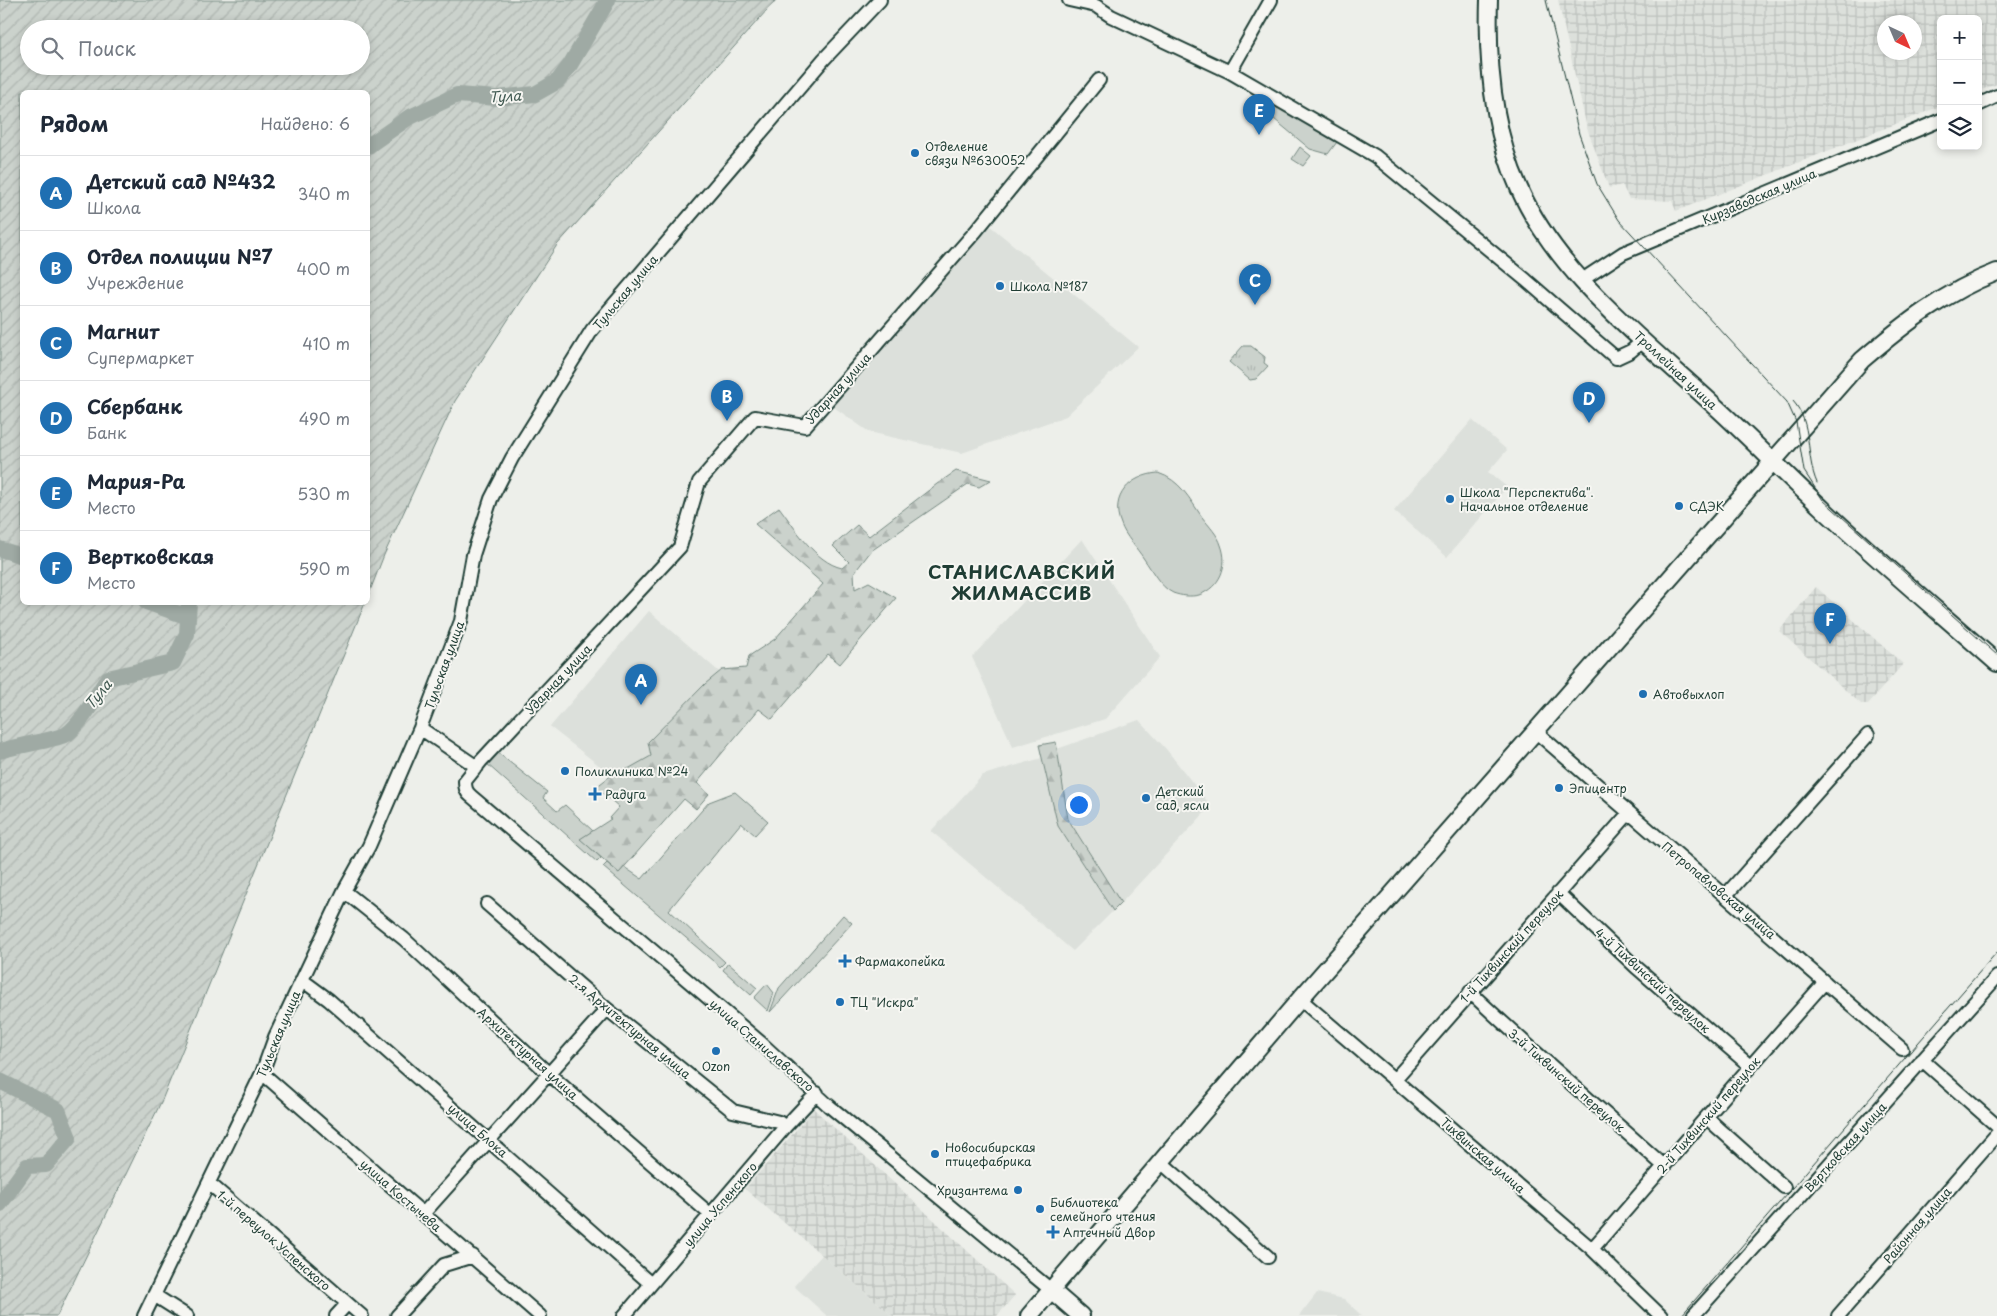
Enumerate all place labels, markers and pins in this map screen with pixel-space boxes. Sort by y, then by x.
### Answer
pin: E [1243,94,1275,135]
place label: Отделение связи №630052 [925,137,1025,169]
marker: Отделение связи №630052 [909,147,921,159]
pin: C [1239,264,1271,305]
place label: Школа №187 [1010,277,1088,295]
marker: Школа №187 [994,280,1006,292]
pin: B [711,380,743,421]
pin: D [1573,382,1605,423]
place label: Школа "Перспектива". Начальное отделение [1460,483,1594,515]
marker: Школа "Перспектива". Начальное отделение [1444,493,1456,505]
place label: СДЭК [1689,497,1724,515]
marker: СДЭК [1673,500,1685,512]
pin: F [1814,603,1846,644]
pin: A [625,664,657,705]
place label: Автовыхлоп [1653,685,1725,703]
marker: Автовыхлоп [1637,688,1649,700]
place label: Поликлиника №24 [575,762,688,780]
marker: Поликлиника №24 [559,765,571,777]
place label: Эпицентр [1569,779,1627,797]
place label: Детский сад, ясли [1155,782,1209,814]
marker: Эпицентр [1553,782,1565,794]
place label: Радуга [605,785,647,803]
marker: Радуга [589,788,601,800]
marker: Детский сад, ясли [1140,792,1152,804]
place label: Фармакопейка [855,952,945,970]
marker: Фармакопейка [839,955,851,967]
place label: ТЦ "Искра" [850,993,919,1011]
marker: ТЦ "Искра" [834,996,846,1008]
marker: Ozon [710,1045,722,1057]
place label: Ozon [702,1057,730,1075]
place label: Новосибирская птицефабрика [945,1138,1036,1170]
marker: Новосибирская птицефабрика [929,1148,941,1160]
place label: Хризантема [937,1181,1009,1199]
marker: Хризантема [1012,1184,1024,1196]
place label: Библиотека семейного чтения [1050,1193,1156,1225]
marker: Библиотека семейного чтения [1034,1203,1046,1215]
place label: Аптечный Двор [1063,1223,1155,1241]
marker: Аптечный Двор [1047,1226,1059,1238]

